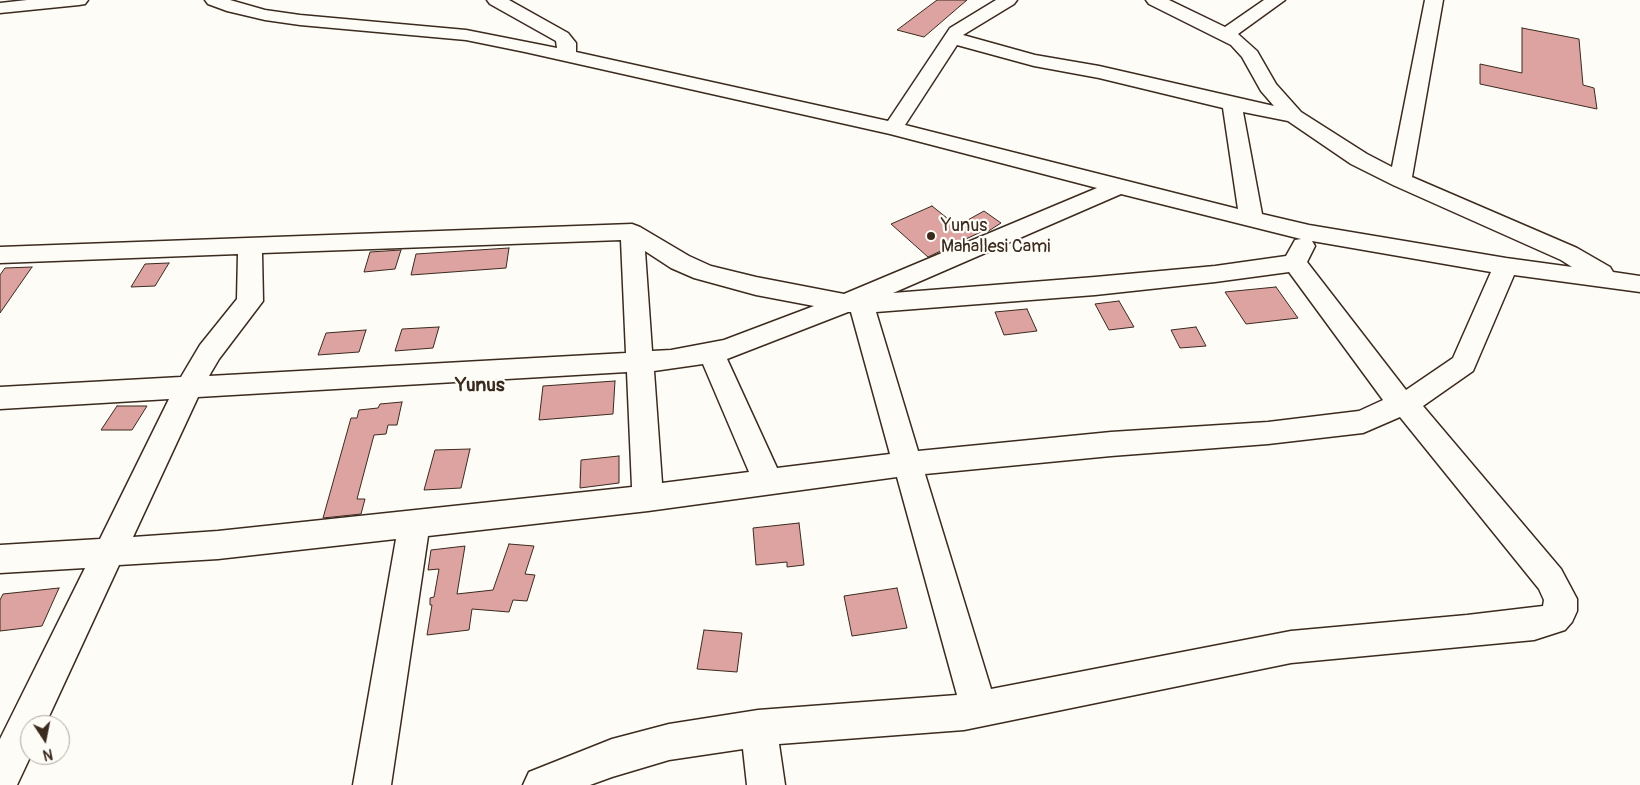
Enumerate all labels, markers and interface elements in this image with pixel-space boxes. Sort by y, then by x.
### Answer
place label: Yunus Mahallesi Cami [941,215,1050,258]
marker: Yunus Mahallesi Cami [925,230,937,242]
district label: Yunus [456,375,504,397]
north arrow [20,715,70,765]
text: N [41,745,54,763]

